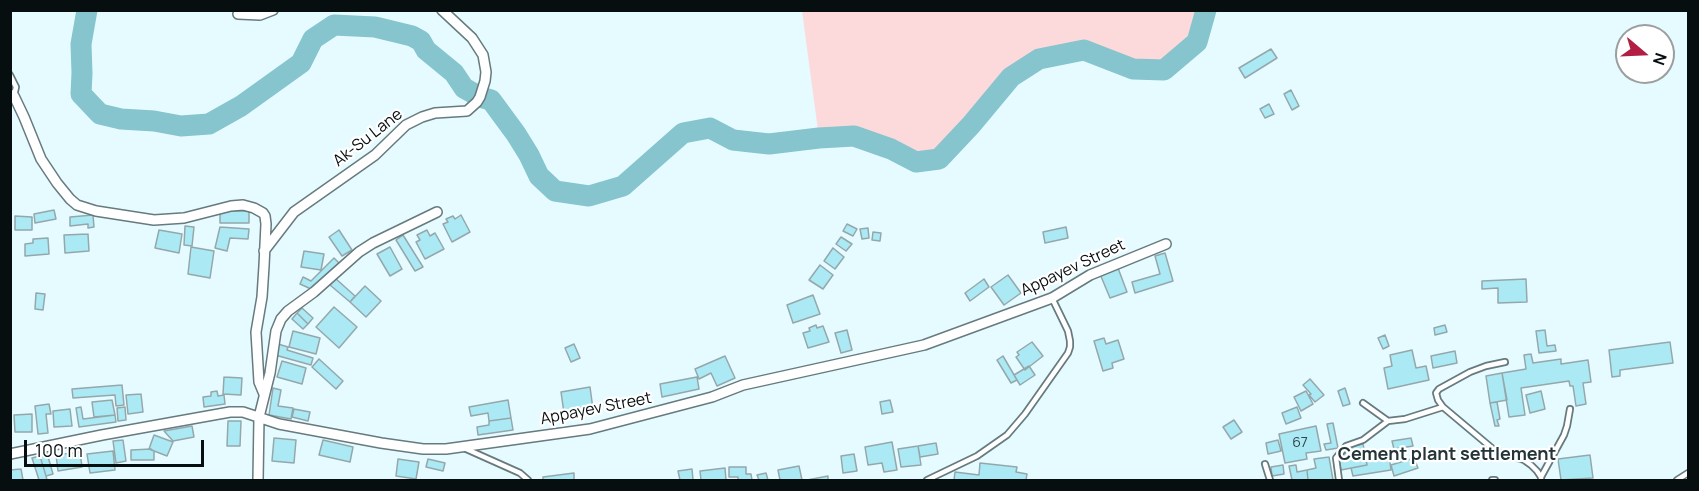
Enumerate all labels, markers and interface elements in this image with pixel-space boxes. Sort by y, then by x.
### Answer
north arrow [1615,24,1675,84]
text: N [1648,50,1672,68]
street label: Ak-Su Lane [329,105,407,171]
street label: Appayev Street [1018,235,1128,301]
street label: Appayev Street [539,389,653,429]
scale bar [27,428,207,466]
house number: 67 [1292,435,1308,451]
text: 100 m [35,438,83,462]
district label: Cement plant settlement [1338,444,1556,466]

